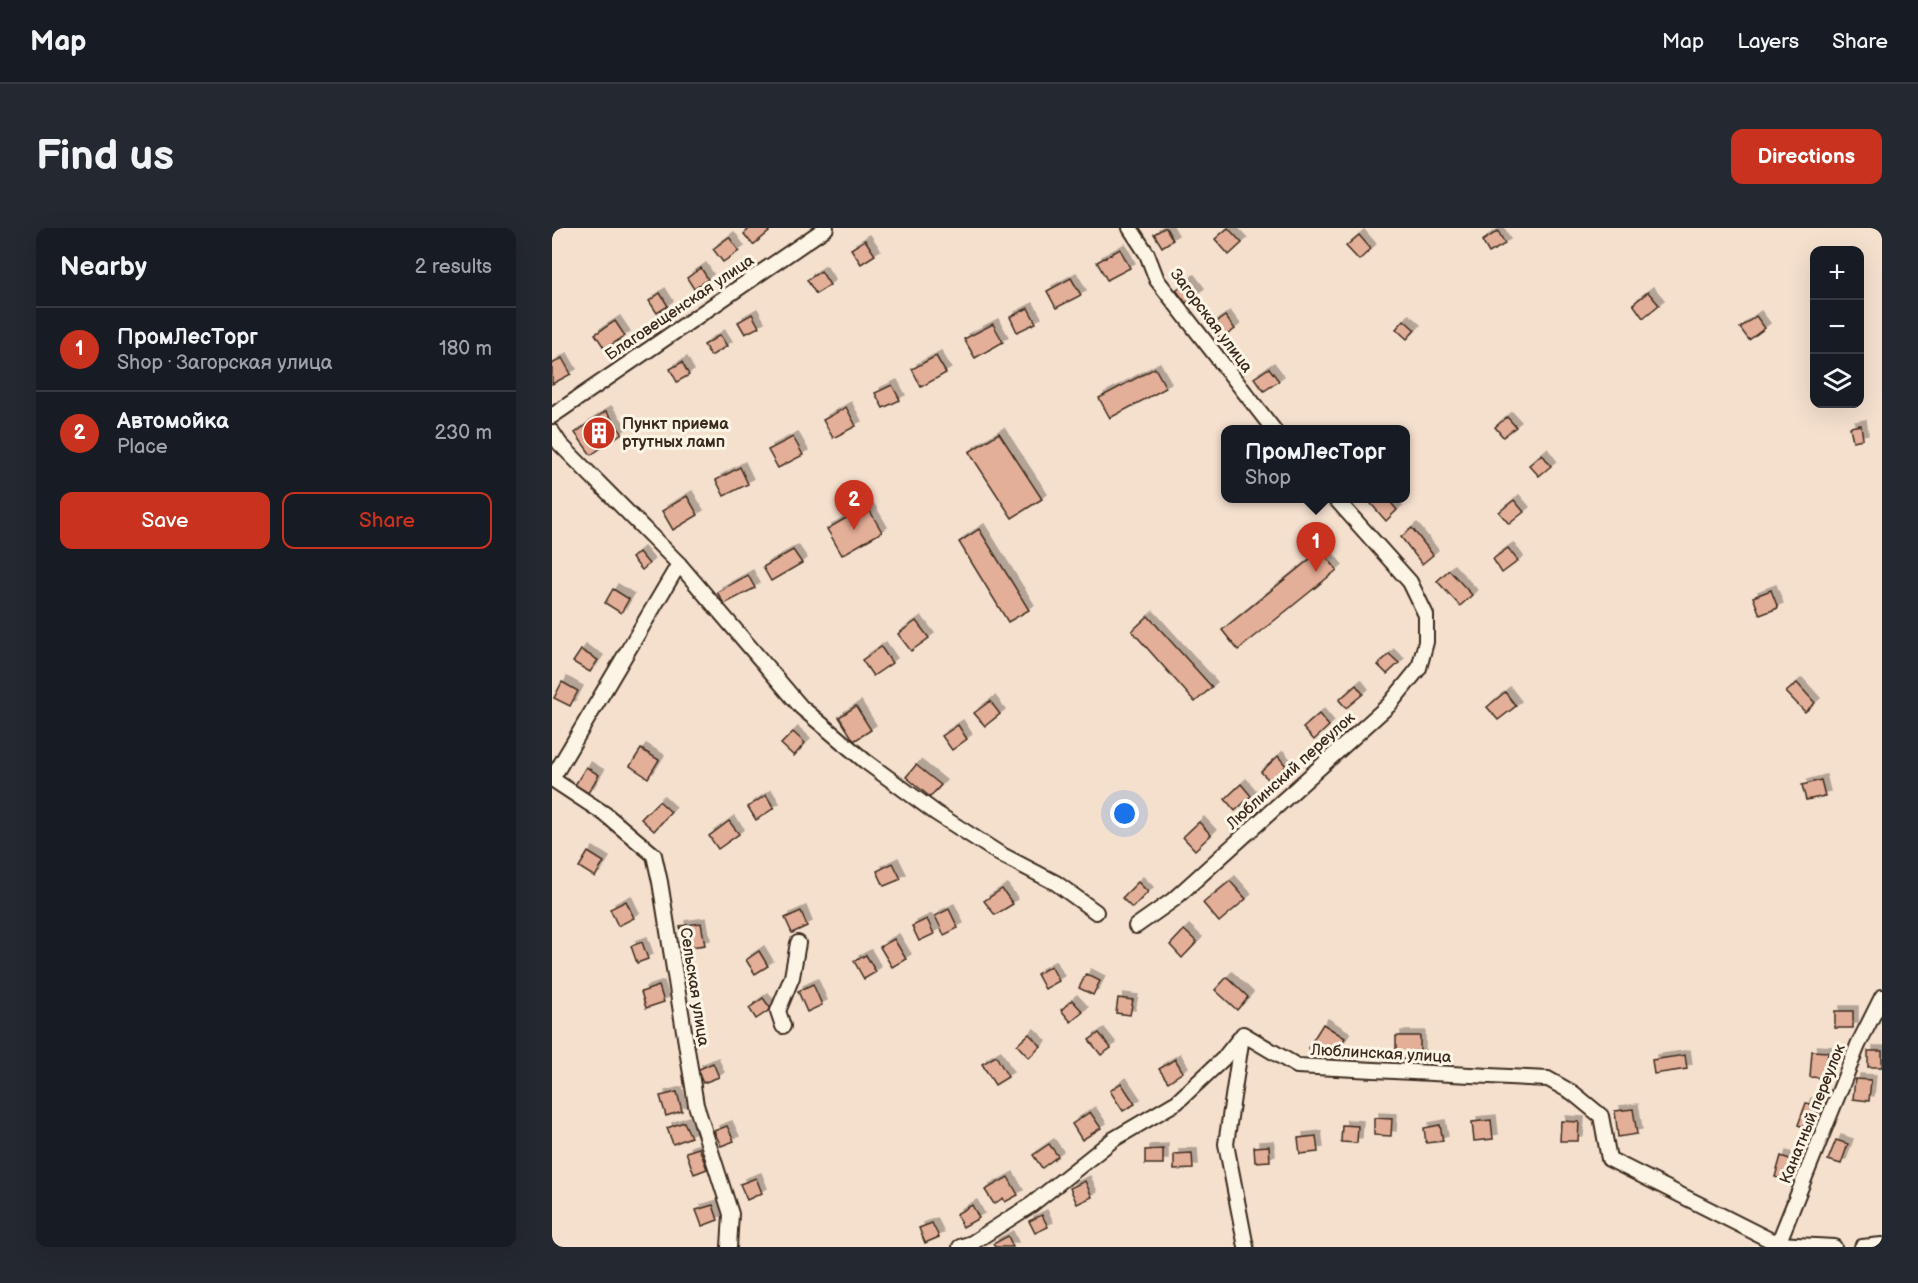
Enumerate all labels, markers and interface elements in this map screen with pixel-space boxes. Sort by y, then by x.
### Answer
text: Map [30,25,86,58]
text: Map [1662,29,1704,54]
text: Layers [1737,29,1799,54]
text: Share [1832,29,1888,54]
button: Directions [1731,129,1882,184]
text: Find us [36,131,174,182]
map controls [1810,246,1864,408]
button: + [1810,246,1864,300]
street label: Благовещенская улица [602,251,758,365]
text: Nearby [60,252,147,283]
text: 2 results [415,255,492,279]
street label: Загорская улица [1166,265,1257,377]
button: − [1810,300,1864,354]
text: ПромЛесТорг [117,324,258,351]
text: 1 [75,337,84,361]
text: 180 m [439,337,492,361]
text: Shop · Загорская улица [117,351,333,375]
button: layers [1810,354,1864,408]
text: Автомойка [117,408,229,435]
building icon: Пункт приема ртутных ламп [581,415,617,451]
place label: Пункт приема ртутных ламп [622,415,729,452]
text: 2 [74,421,85,445]
text: 230 m [435,421,492,445]
popup [1221,425,1410,503]
text: Place [117,435,168,459]
text: ПромЛесТорг [1245,439,1386,466]
text: Shop [1245,466,1291,490]
pin: 2 [834,480,874,530]
button: Save [60,492,270,549]
button: Share [282,492,492,549]
pin: 1 [1296,522,1335,572]
street label: Люблинский переулок [1222,708,1359,834]
your location [1110,799,1139,828]
street label: Сельская улица [675,926,713,1048]
street label: Люблинская улица [1309,1041,1452,1067]
street label: Канатный переулок [1776,1041,1850,1187]

